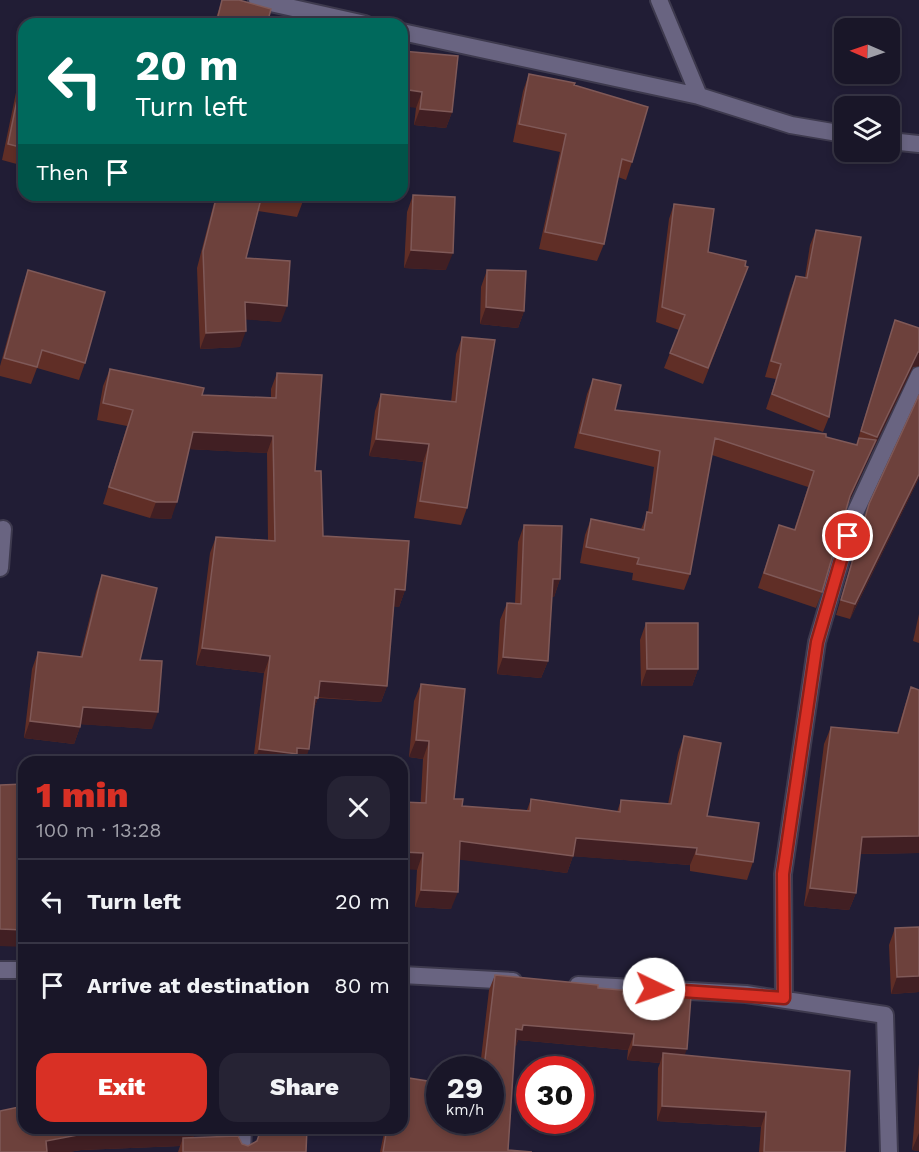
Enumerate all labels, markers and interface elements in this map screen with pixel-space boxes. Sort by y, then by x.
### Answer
north arrow [834,18,900,84]
map controls [834,18,900,162]
text: 20 m [135,41,239,90]
icon: left [36,42,114,120]
text: Turn left [135,91,247,123]
button: layers [834,96,900,162]
icon: arrive [101,156,134,189]
text: Then [36,160,89,185]
pin [822,510,873,561]
icon: arrive [831,519,864,552]
text: 1 min [36,774,129,816]
button: close [327,776,390,839]
text: 100 m · 13:28 [36,818,162,842]
icon: left [36,885,69,918]
text: Turn left [87,889,181,914]
text: 20 m [335,889,390,914]
position arrow [622,957,686,1021]
icon: arrive [36,969,69,1002]
text: Arrive at destination [87,973,310,998]
text: 80 m [334,973,390,998]
button: Exit [36,1053,207,1122]
button: Share [219,1053,390,1122]
speed limit sign: 30 [516,1056,594,1134]
text: 29 [447,1070,483,1105]
text: km/h [446,1101,484,1119]

